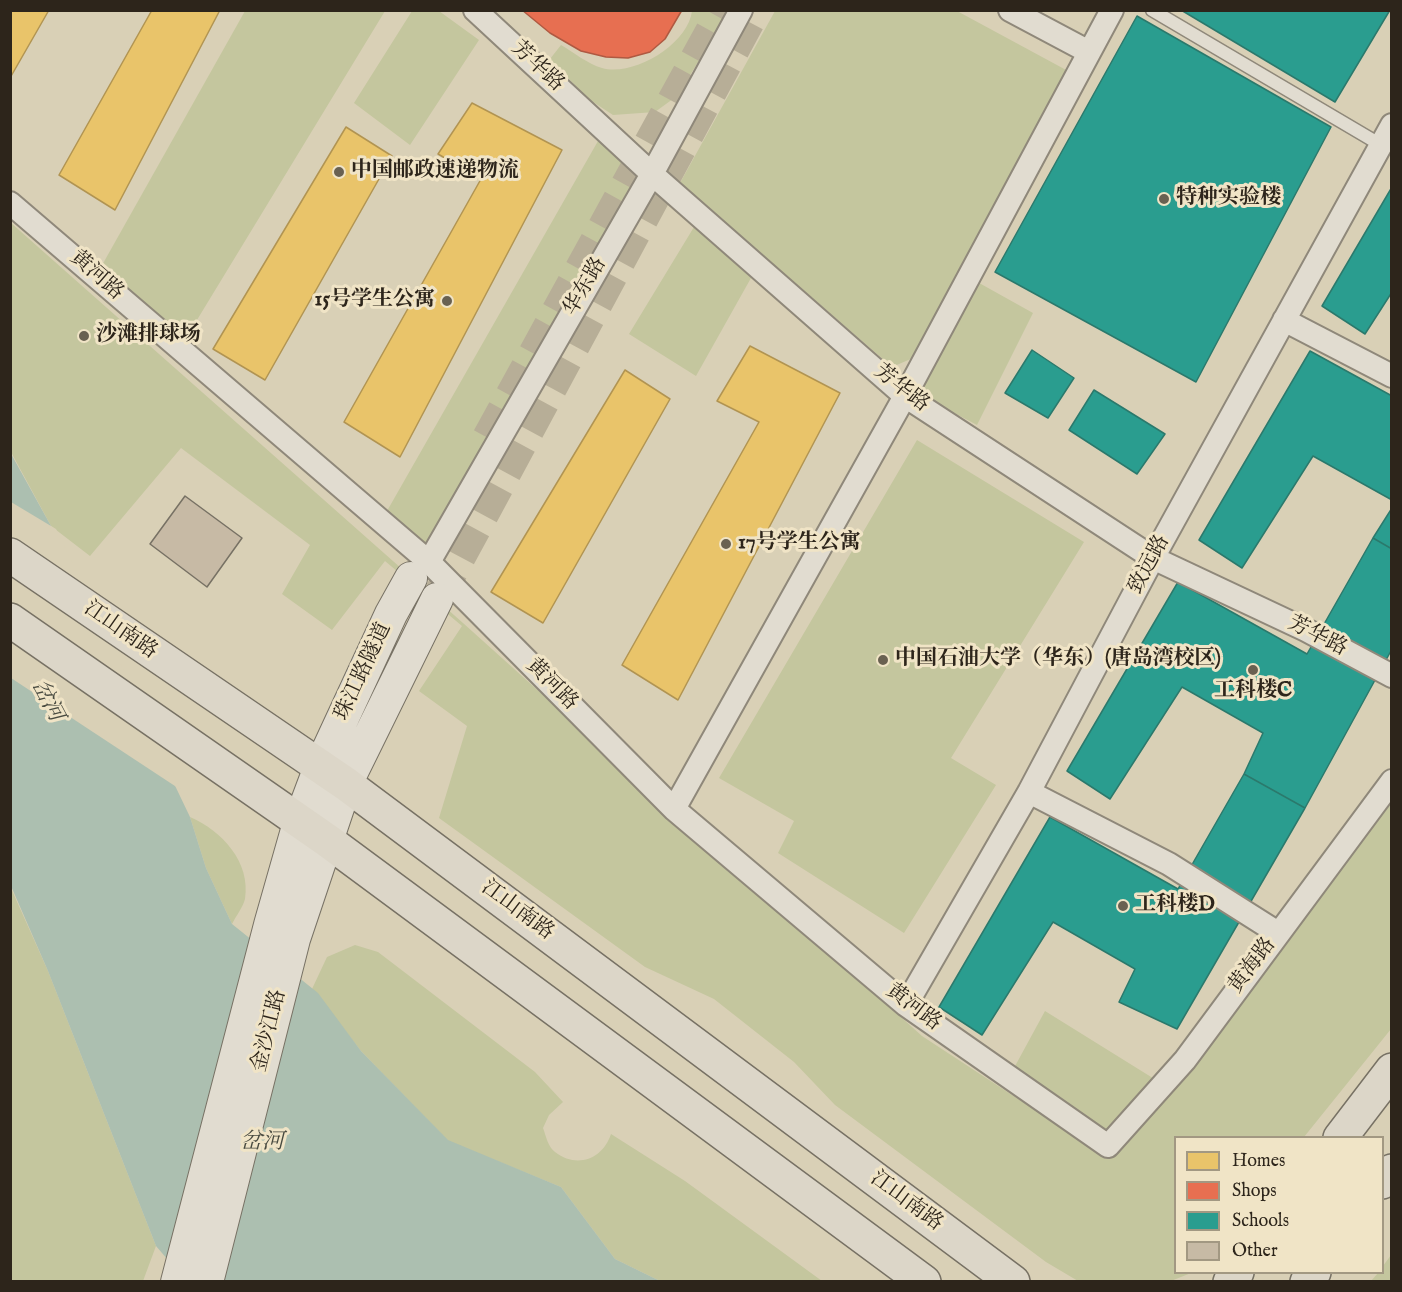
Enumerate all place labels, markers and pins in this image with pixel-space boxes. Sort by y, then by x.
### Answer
place label: 中国邮政速递物流 [351,159,519,185]
marker: 中国邮政速递物流 [332,165,346,179]
place label: 特种实验楼 [1176,186,1281,212]
marker: 特种实验楼 [1157,192,1171,206]
place label: 15号学生公寓 [315,288,435,314]
marker: 15号学生公寓 [440,294,454,308]
place label: 沙滩排球场 [96,323,201,349]
marker: 沙滩排球场 [77,329,91,343]
place label: 17号学生公寓 [738,531,861,557]
marker: 17号学生公寓 [719,537,733,551]
place label: 中国石油大学（华东）(唐岛湾校区) [895,647,1221,673]
marker: 中国石油大学（华东）(唐岛湾校区) [876,653,890,667]
marker: 工科楼C [1246,663,1260,677]
place label: 工科楼C [1214,679,1292,705]
place label: 工科楼D [1135,893,1215,919]
marker: 工科楼D [1116,899,1130,913]

